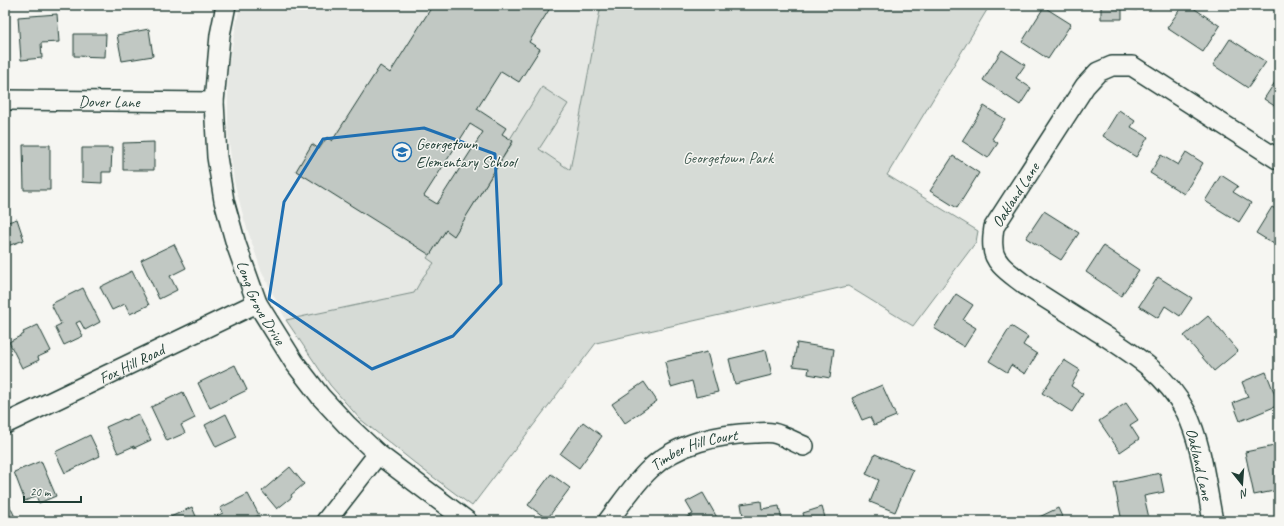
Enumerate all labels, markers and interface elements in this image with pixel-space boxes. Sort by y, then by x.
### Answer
street label: Dover Lane [78,92,141,112]
place label: Georgetown Elementary School [416,134,519,172]
school or university icon: Georgetown Elementary School [391,141,413,163]
park label: Georgetown Park [683,148,774,168]
street label: Oakland Lane [987,158,1045,231]
street label: Long Grove Drive [232,258,291,350]
street label: Fox Hill Road [96,339,170,388]
street label: Timber Hill Court [646,425,740,476]
street label: Oakland Lane [1181,426,1217,504]
north arrow [1222,464,1262,504]
scale bar [24,478,81,504]
text: 20 m [30,484,52,500]
text: N [1238,486,1250,502]

